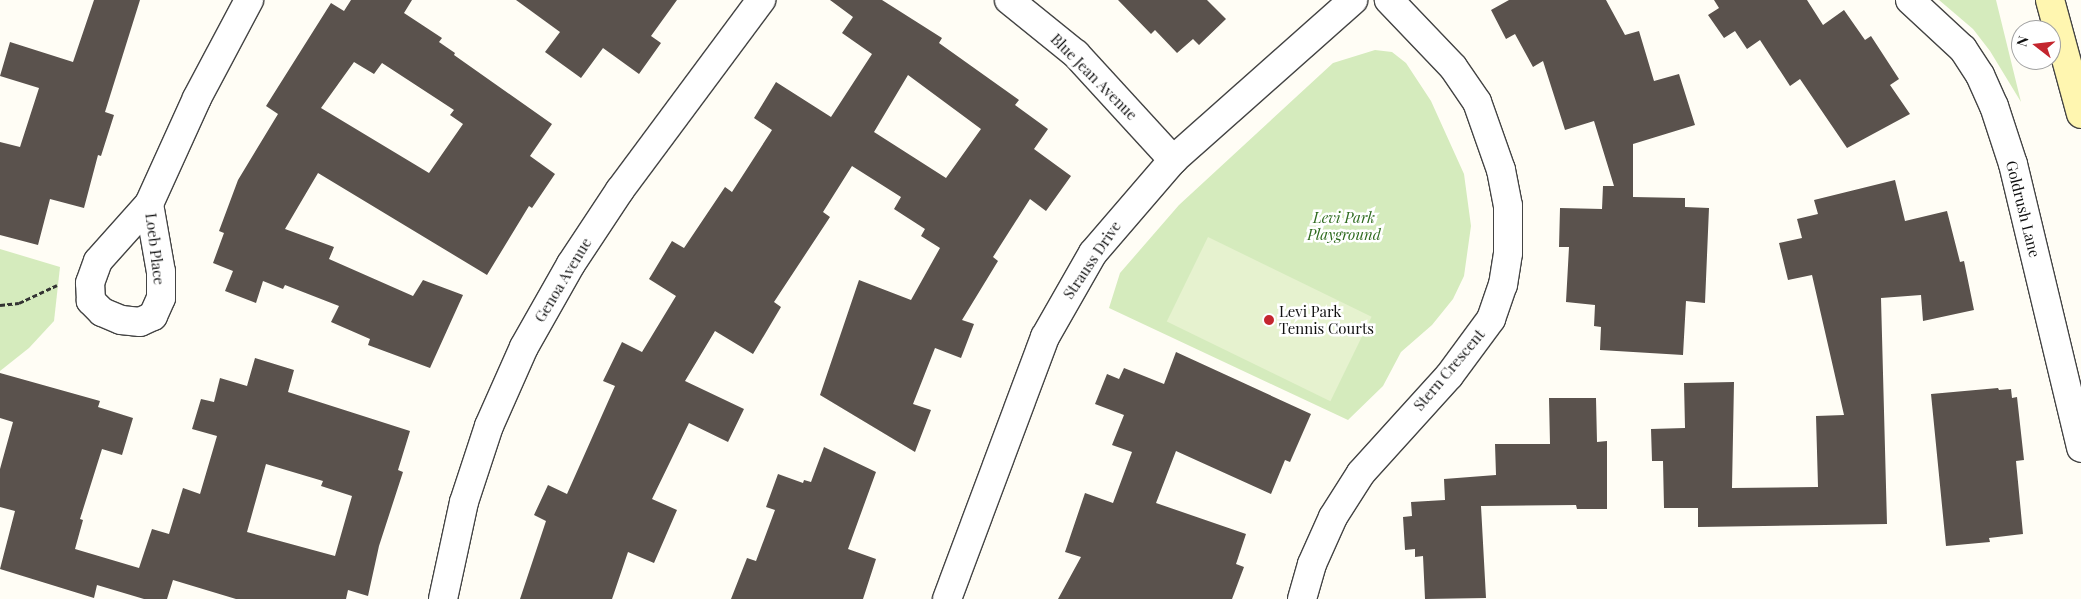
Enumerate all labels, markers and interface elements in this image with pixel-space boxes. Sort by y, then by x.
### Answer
north arrow [2011,20,2061,70]
street label: Blue Jean Avenue [1047,30,1141,124]
text: N [2012,34,2033,48]
street label: Goldrush Lane [2002,159,2044,259]
park label: Levi Park Playground [1307,208,1381,243]
street label: Loeb Place [142,212,168,286]
street label: Strauss Drive [1059,218,1125,302]
street label: Genoa Avenue [531,234,595,326]
place label: Levi Park Tennis Courts [1279,302,1374,337]
marker: Levi Park Tennis Courts [1263,314,1275,326]
street label: Stern Crescent [1410,326,1488,414]

